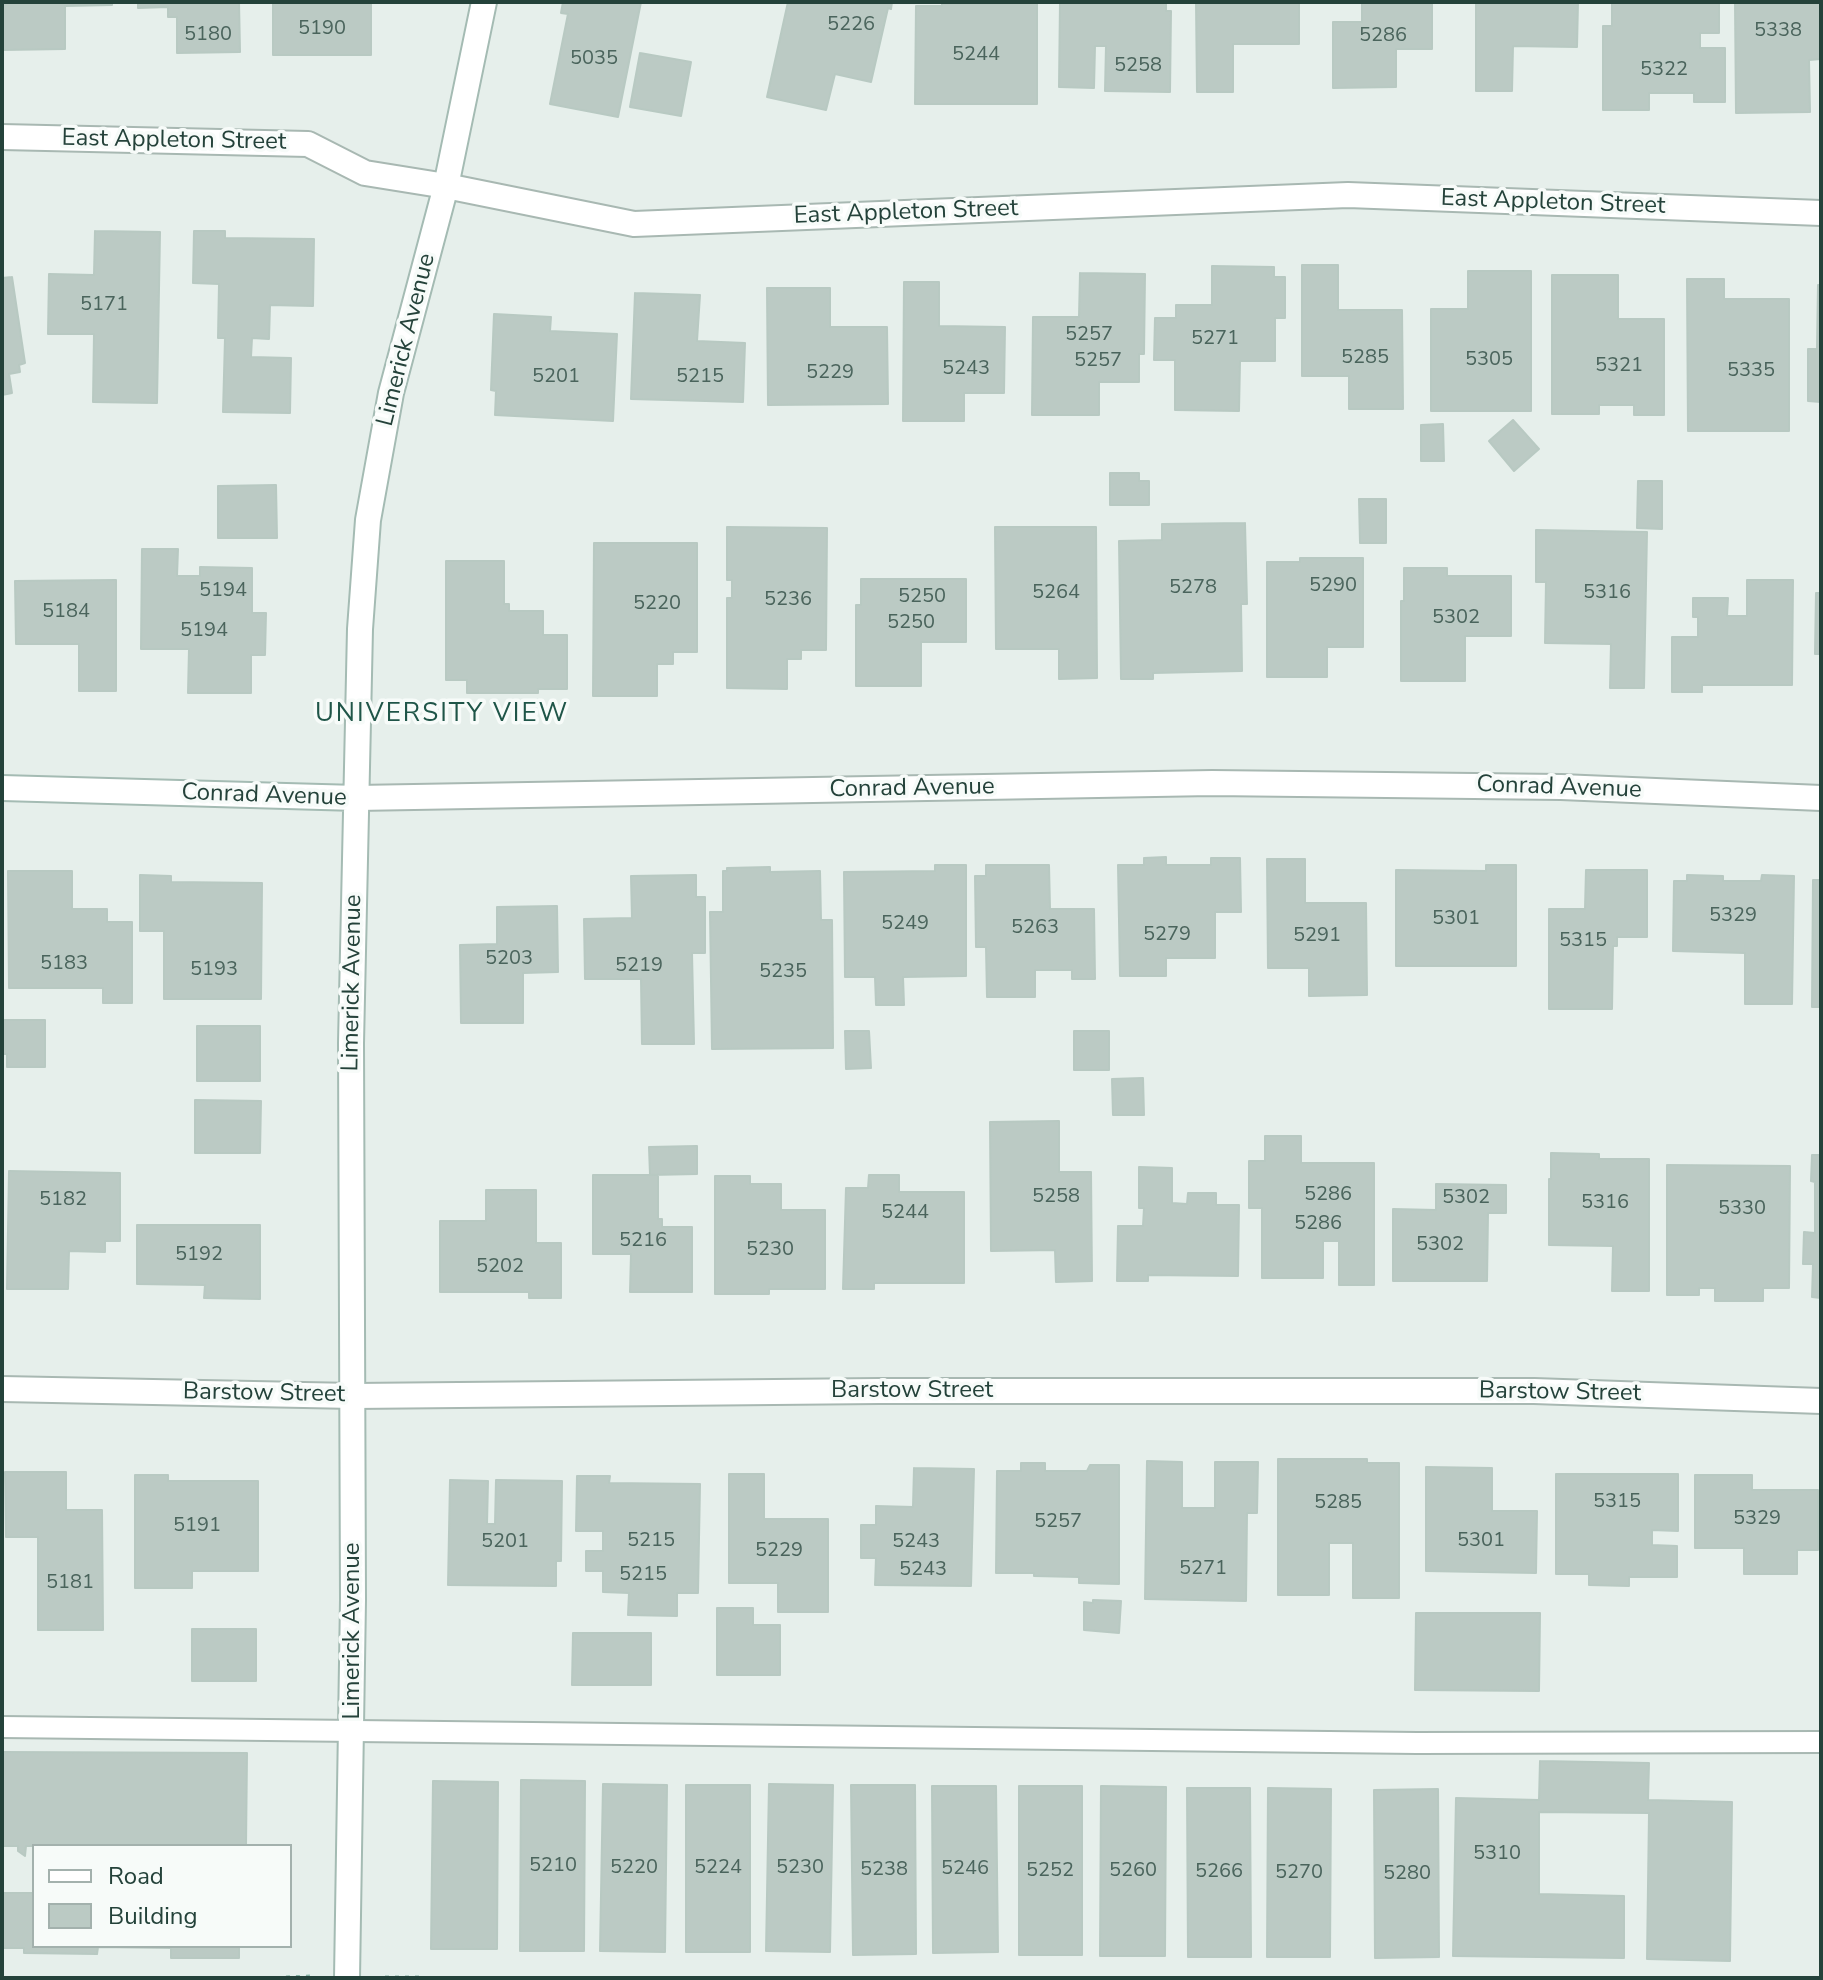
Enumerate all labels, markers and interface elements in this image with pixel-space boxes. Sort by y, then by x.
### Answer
house number: 5226 [827,13,875,37]
house number: 5190 [298,17,346,41]
house number: 5338 [1754,19,1802,43]
house number: 5180 [184,23,232,47]
house number: 5286 [1359,24,1407,48]
house number: 5244 [952,43,1000,67]
house number: 5035 [570,47,618,71]
house number: 5258 [1114,54,1162,78]
house number: 5322 [1640,58,1688,82]
street label: East Appleton Street [61,125,287,157]
street label: East Appleton Street [1440,185,1666,221]
street label: East Appleton Street [793,195,1019,231]
street label: Limerick Avenue [372,251,442,429]
house number: 5171 [80,293,128,317]
house number: 5257 [1065,323,1113,347]
house number: 5271 [1191,327,1239,351]
house number: 5285 [1341,346,1389,370]
house number: 5305 [1465,348,1513,372]
house number: 5257 [1074,349,1122,373]
house number: 5321 [1595,354,1643,378]
house number: 5243 [942,357,990,381]
house number: 5335 [1727,359,1775,383]
house number: 5229 [806,361,854,385]
house number: 5201 [532,365,580,389]
house number: 5215 [676,365,724,389]
house number: 5290 [1309,574,1357,598]
house number: 5278 [1169,576,1217,600]
house number: 5194 [199,579,247,603]
house number: 5264 [1032,581,1080,605]
house number: 5316 [1583,581,1631,605]
house number: 5250 [898,585,946,609]
house number: 5236 [764,588,812,612]
house number: 5220 [633,592,681,616]
house number: 5184 [42,600,90,624]
house number: 5302 [1432,606,1480,630]
house number: 5250 [887,611,935,635]
house number: 5194 [180,619,228,643]
district label: UNIVERSITY VIEW [315,699,569,731]
street label: Conrad Avenue [1476,771,1642,805]
street label: Conrad Avenue [829,773,995,805]
street label: Conrad Avenue [181,779,347,813]
street label: Limerick Avenue [337,894,369,1072]
house number: 5329 [1709,904,1757,928]
house number: 5301 [1432,907,1480,931]
house number: 5249 [881,912,929,936]
house number: 5263 [1011,916,1059,940]
house number: 5279 [1143,923,1191,947]
house number: 5291 [1293,924,1341,948]
house number: 5315 [1559,929,1607,953]
house number: 5203 [485,947,533,971]
house number: 5183 [40,952,88,976]
house number: 5219 [615,954,663,978]
house number: 5193 [190,958,238,982]
house number: 5235 [759,960,807,984]
house number: 5286 [1304,1183,1352,1207]
house number: 5258 [1032,1185,1080,1209]
house number: 5302 [1442,1186,1490,1210]
house number: 5182 [39,1188,87,1212]
house number: 5316 [1581,1191,1629,1215]
house number: 5330 [1718,1197,1766,1221]
house number: 5244 [881,1201,929,1225]
house number: 5286 [1294,1212,1342,1236]
house number: 5216 [619,1229,667,1253]
house number: 5302 [1416,1233,1464,1257]
house number: 5230 [746,1238,794,1262]
house number: 5192 [175,1243,223,1267]
house number: 5202 [476,1255,524,1279]
street label: Barstow Street [831,1377,993,1405]
street label: Barstow Street [1479,1377,1641,1409]
street label: Barstow Street [183,1378,345,1410]
house number: 5315 [1593,1490,1641,1514]
house number: 5285 [1314,1491,1362,1515]
house number: 5329 [1733,1507,1781,1531]
house number: 5257 [1034,1510,1082,1534]
house number: 5191 [173,1514,221,1538]
house number: 5215 [627,1529,675,1553]
house number: 5301 [1457,1529,1505,1553]
house number: 5201 [481,1530,529,1554]
house number: 5243 [892,1530,940,1554]
house number: 5229 [755,1539,803,1563]
street label: Limerick Avenue [339,1542,367,1720]
house number: 5271 [1179,1557,1227,1581]
house number: 5243 [899,1558,947,1582]
house number: 5215 [619,1563,667,1587]
house number: 5181 [46,1571,94,1595]
house number: 5310 [1473,1842,1521,1866]
legend [32,1844,292,1948]
house number: 5210 [529,1854,577,1878]
house number: 5220 [610,1856,658,1880]
house number: 5224 [694,1856,742,1880]
house number: 5230 [776,1856,824,1880]
house number: 5246 [941,1857,989,1881]
house number: 5238 [860,1858,908,1882]
house number: 5252 [1026,1859,1074,1883]
house number: 5260 [1109,1859,1157,1883]
text: Road [108,1860,164,1892]
house number: 5266 [1195,1860,1243,1884]
house number: 5270 [1275,1861,1323,1885]
house number: 5280 [1383,1862,1431,1886]
text: Building [108,1900,198,1932]

